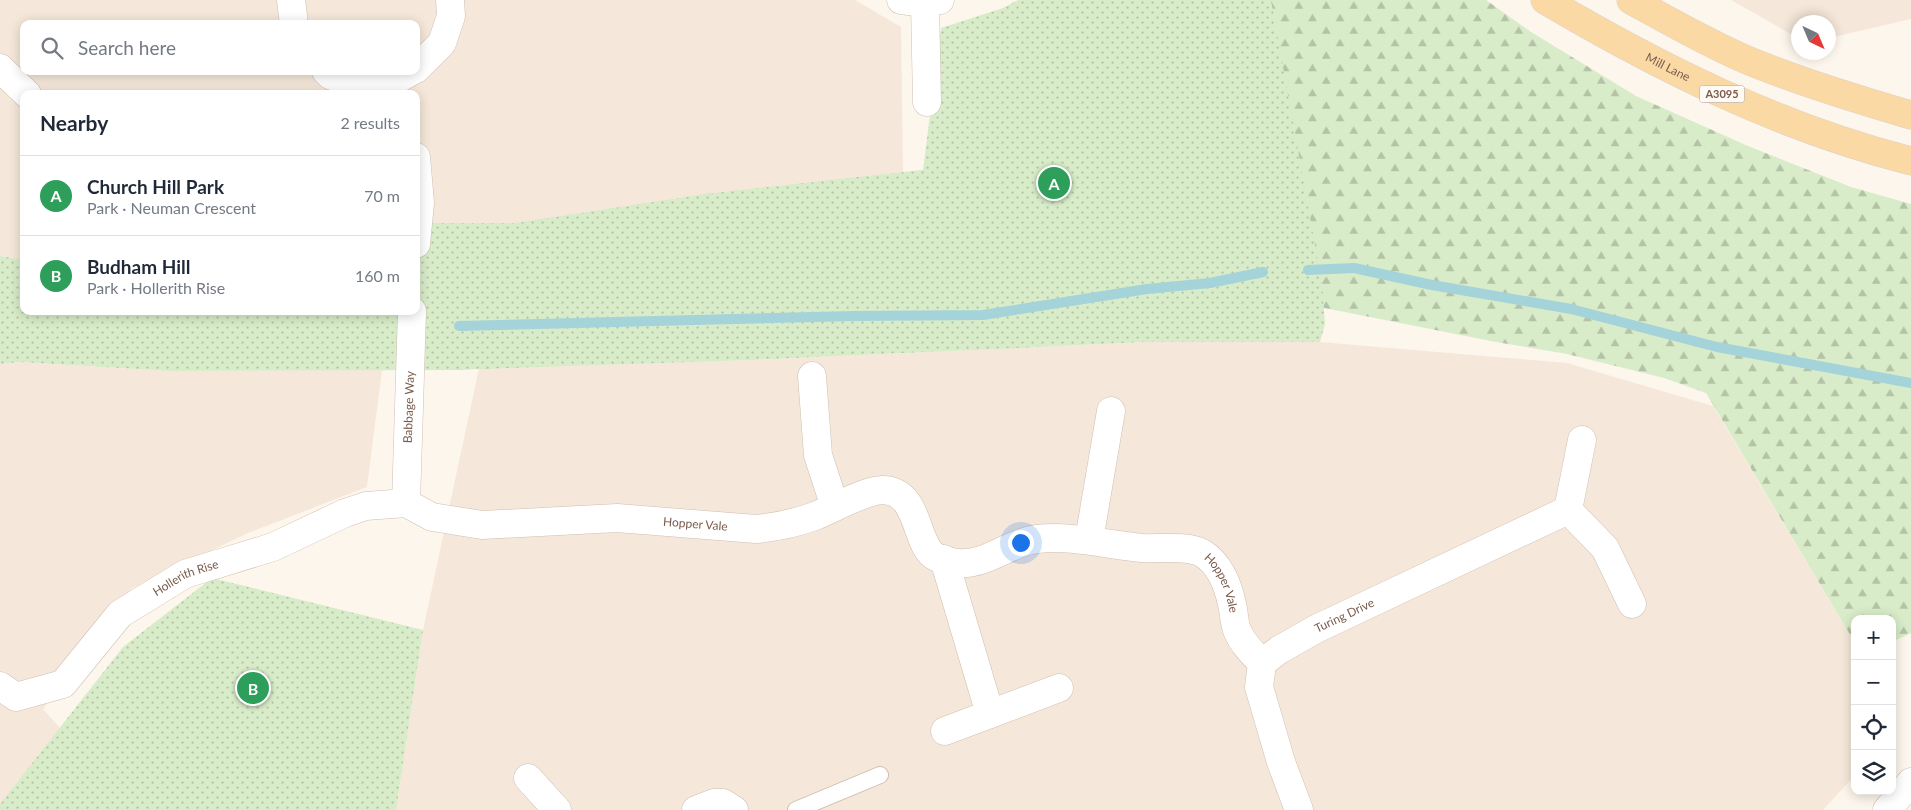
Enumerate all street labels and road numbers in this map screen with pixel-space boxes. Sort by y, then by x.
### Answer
street label: Mill Lane [1643,49,1693,84]
road number: A3095 [1700,86,1744,102]
street label: Babbage Way [400,370,417,443]
street label: Hopper Vale [663,514,728,534]
street label: Hopper Vale [1201,550,1241,614]
street label: Hollerith Rise [150,556,220,599]
street label: Turing Drive [1312,595,1377,636]

